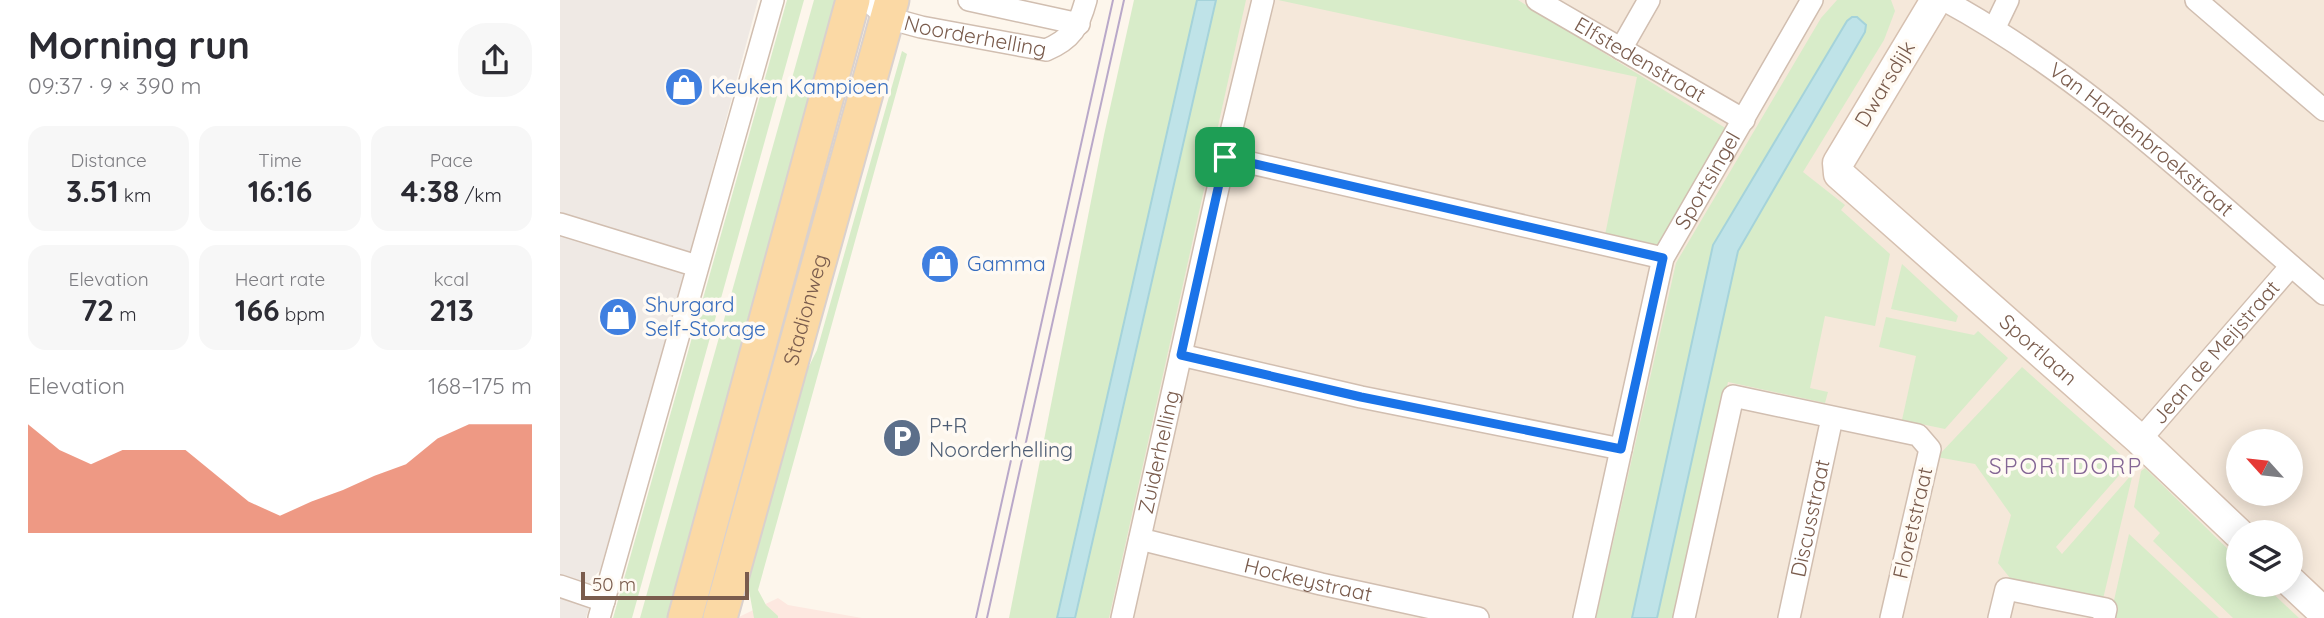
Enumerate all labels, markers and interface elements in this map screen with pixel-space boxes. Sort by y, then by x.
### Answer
street label: Noorderhelling [901,9,1049,62]
street label: Elfstedenstraat [1570,11,1711,107]
text: Morning run [28,21,250,69]
button: share [458,23,532,97]
street label: Dwarsdijk [1848,36,1920,131]
street label: Van Hardenbroekstraat [2044,56,2239,221]
shop icon: Keuken Kampioen [663,66,705,108]
text: 09:37 · 9 × 390 m [28,71,202,100]
place label: Keuken Kampioen [711,73,889,99]
street label: Sportsingel [1668,126,1745,234]
pin [1195,127,1255,187]
icon: arrive [1206,138,1244,176]
text: Distance [71,148,147,172]
text: Time [258,148,302,172]
text: Pace [430,148,473,172]
text: 3.51 [66,172,119,210]
text: 16:16 [248,172,312,210]
text: 4:38 [401,172,459,210]
text: km [119,183,151,207]
text: /km [459,183,502,207]
shop icon: Gamma [919,243,961,285]
place label: Gamma [967,250,1046,276]
street label: Stadionweg [777,251,833,368]
text: Elevation [69,267,149,291]
text: Heart rate [235,267,325,291]
text: kcal [434,267,469,291]
street label: Jean de Meijstraat [2146,274,2285,429]
text: 72 [81,291,114,329]
text: 166 [235,291,280,329]
text: 213 [429,291,474,329]
place label: Shurgard Self-Storage [645,291,766,341]
shop icon: Shurgard Self-Storage [597,296,639,338]
text: m [114,302,137,326]
text: bpm [280,302,325,326]
street label: Sportlaan [1995,308,2083,390]
text: Elevation [28,371,125,400]
text: 168–175 m [428,371,532,400]
street label: Zuiderhelling [1132,388,1184,516]
place label: P+R Noorderhelling [929,412,1073,462]
parking icon: P+R Noorderhelling [881,417,923,459]
north arrow [2226,429,2303,506]
map controls [2226,429,2303,597]
district label: SPORTDORP [1989,451,2143,480]
street label: Discusstraat [1784,457,1835,579]
street label: Floretstraat [1887,464,1937,581]
button: layers [2226,520,2303,597]
street label: Hockeystraat [1242,551,1375,607]
scale bar [581,569,749,601]
text: 50 m [592,572,636,596]

